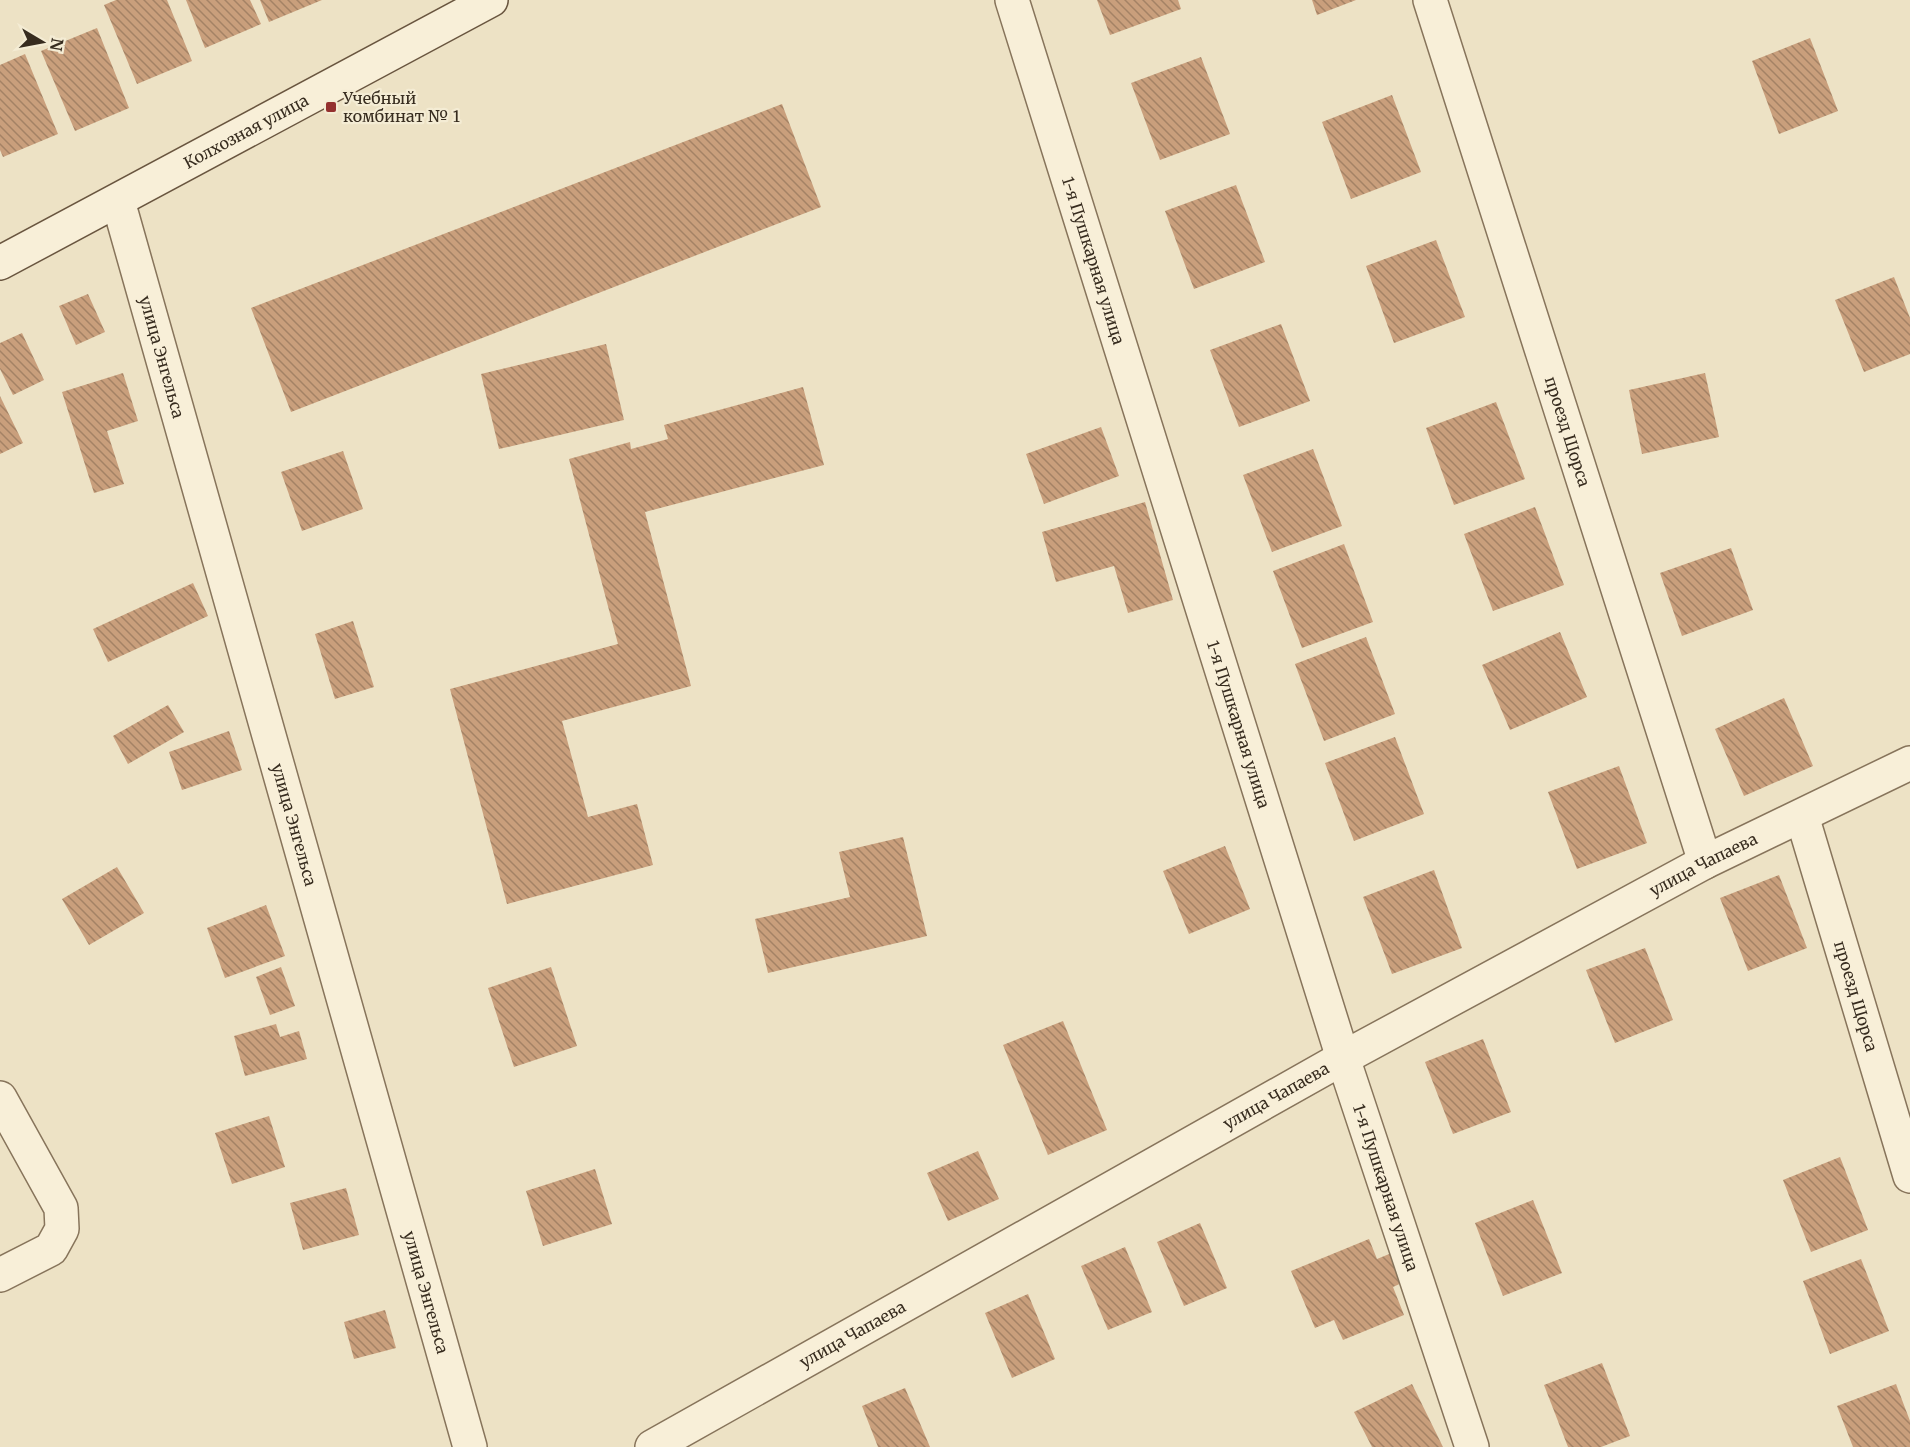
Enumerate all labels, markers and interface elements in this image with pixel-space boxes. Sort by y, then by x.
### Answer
north arrow [12,12,72,72]
text: N [46,37,68,53]
place label: Учебный комбинат № 1 [342,88,460,126]
street label: Колхозная улица [180,90,312,173]
marker: Учебный комбинат № 1 [324,100,338,114]
street label: 1-я Пушкарная улица [1058,174,1129,347]
street label: улица Энгельса [135,293,189,421]
street label: проезд Щорса [1541,374,1595,490]
street label: 1-я Пушкарная улица [1203,638,1274,811]
street label: улица Энгельса [267,761,321,889]
street label: улица Чапаева [1646,828,1761,900]
street label: проезд Щорса [1830,938,1882,1054]
street label: улица Чапаева [1219,1058,1333,1134]
street label: 1-я Пушкарная улица [1349,1101,1423,1274]
street label: улица Энгельса [399,1229,453,1356]
street label: улица Чапаева [796,1296,909,1372]

